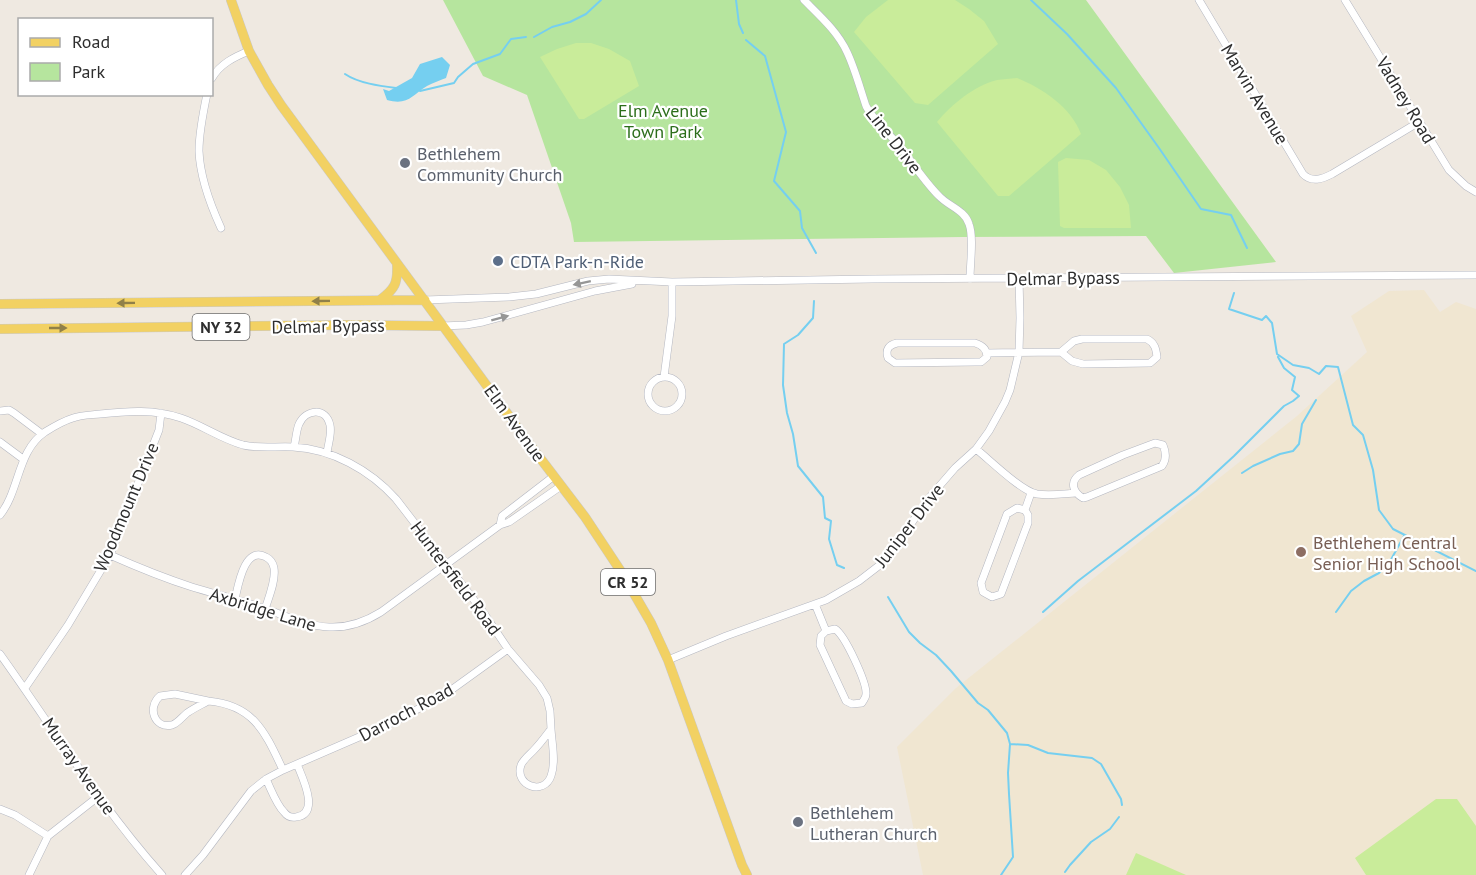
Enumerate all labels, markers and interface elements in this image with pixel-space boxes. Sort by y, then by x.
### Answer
legend [18,18,213,96]
text: Road [72,30,110,53]
street label: Marvin Avenue [1216,40,1294,148]
street label: Vadney Road [1371,52,1441,148]
text: Park [72,60,105,83]
park label: Elm Avenue Town Park [618,99,708,143]
street label: Line Drive [861,102,927,178]
place label: Bethlehem Community Church [417,142,562,186]
marker: Bethlehem Community Church [398,156,412,170]
place label: CDTA Park-n-Ride [510,250,644,273]
marker: CDTA Park-n-Ride [491,254,505,268]
street label: Delmar Bypass [1006,266,1120,290]
one-way arrow [572,279,591,288]
one-way arrow [311,296,330,305]
one-way arrow [116,298,135,307]
one-way arrow [491,313,509,322]
road number: NY 32 [192,314,250,340]
street label: Delmar Bypass [271,314,385,338]
one-way arrow [49,323,68,333]
street label: Elm Avenue [479,380,551,466]
street label: Woodmount Drive [88,439,164,575]
street label: Juniper Drive [869,479,949,572]
street label: Huntersfield Road [406,516,506,640]
place label: Bethlehem Central Senior High School [1313,531,1461,575]
marker: Bethlehem Central Senior High School [1294,545,1308,559]
road number: CR 52 [601,569,655,595]
street label: Axbridge Lane [207,582,319,636]
street label: Darroch Road [355,678,457,746]
street label: Murray Avenue [37,713,121,819]
place label: Bethlehem Lutheran Church [810,801,937,845]
marker: Bethlehem Lutheran Church [791,815,805,829]

